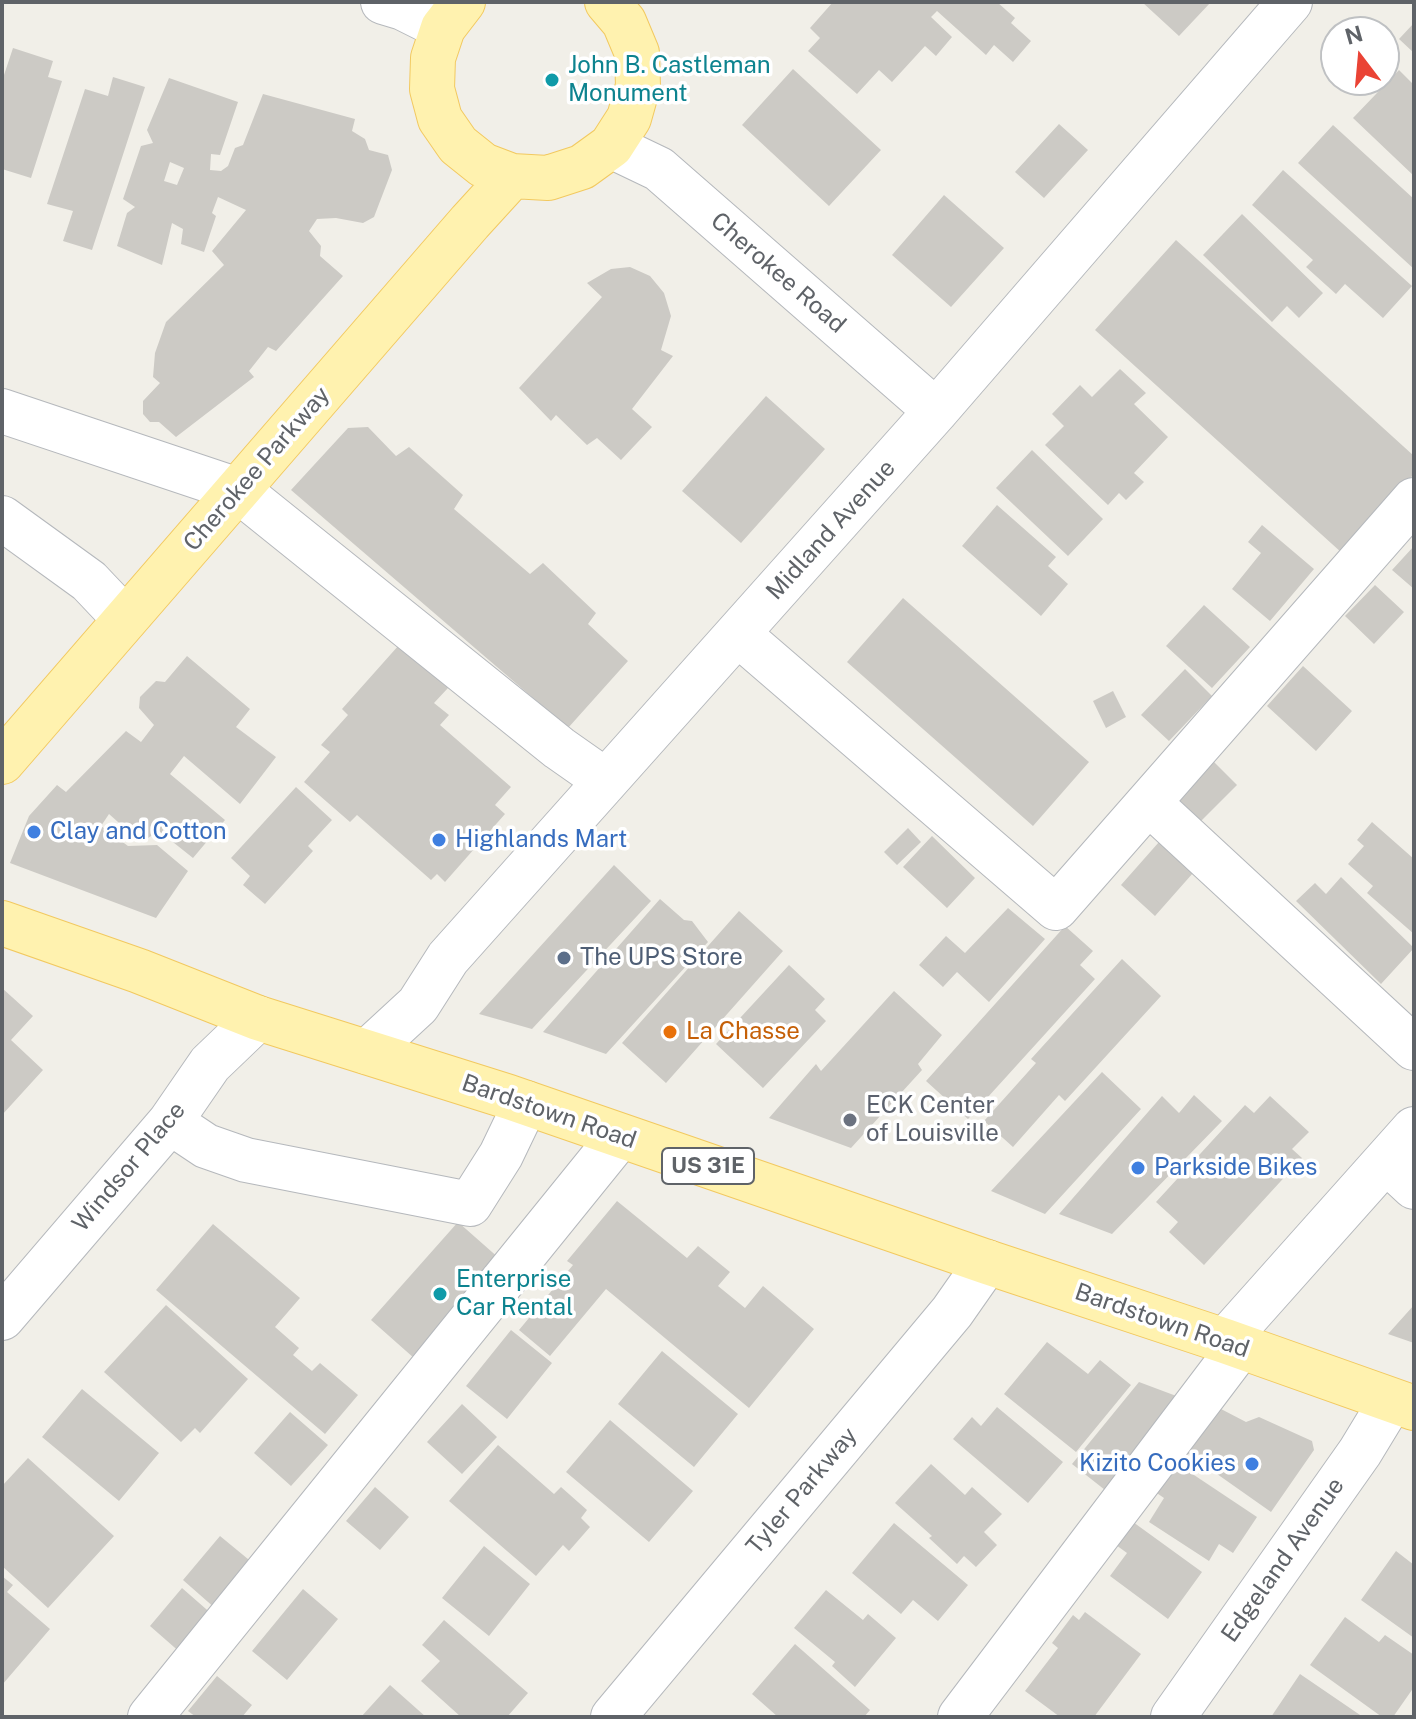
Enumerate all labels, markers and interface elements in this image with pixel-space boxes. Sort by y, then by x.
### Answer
north arrow [1320,16,1400,96]
text: N [1342,20,1366,50]
place label: John B. Castleman Monument [568,52,771,108]
marker: John B. Castleman Monument [543,71,561,89]
street label: Cherokee Road [705,207,851,339]
street label: Cherokee Parkway [178,381,336,557]
street label: Midland Avenue [761,454,901,606]
place label: Clay and Cotton [50,818,227,846]
marker: Clay and Cotton [25,823,43,841]
place label: Highlands Mart [455,826,627,854]
marker: Highlands Mart [430,831,448,849]
place label: The UPS Store [580,944,743,972]
marker: The UPS Store [555,949,573,967]
place label: La Chasse [686,1018,800,1046]
marker: La Chasse [661,1023,679,1041]
street label: Bardstown Road [458,1069,640,1155]
place label: ECK Center of Louisville [866,1092,999,1148]
street label: Windsor Place [66,1096,192,1238]
marker: ECK Center of Louisville [841,1111,859,1129]
road number: US 31E [662,1148,754,1184]
place label: Parkside Bikes [1154,1154,1317,1182]
marker: Parkside Bikes [1129,1159,1147,1177]
place label: Enterprise Car Rental [456,1266,573,1322]
street label: Bardstown Road [1071,1278,1253,1364]
marker: Enterprise Car Rental [431,1285,449,1303]
street label: Tyler Parkway [740,1422,864,1560]
place label: Kizito Cookies [1079,1450,1236,1478]
marker: Kizito Cookies [1243,1455,1261,1473]
street label: Edgeland Avenue [1216,1472,1350,1648]

